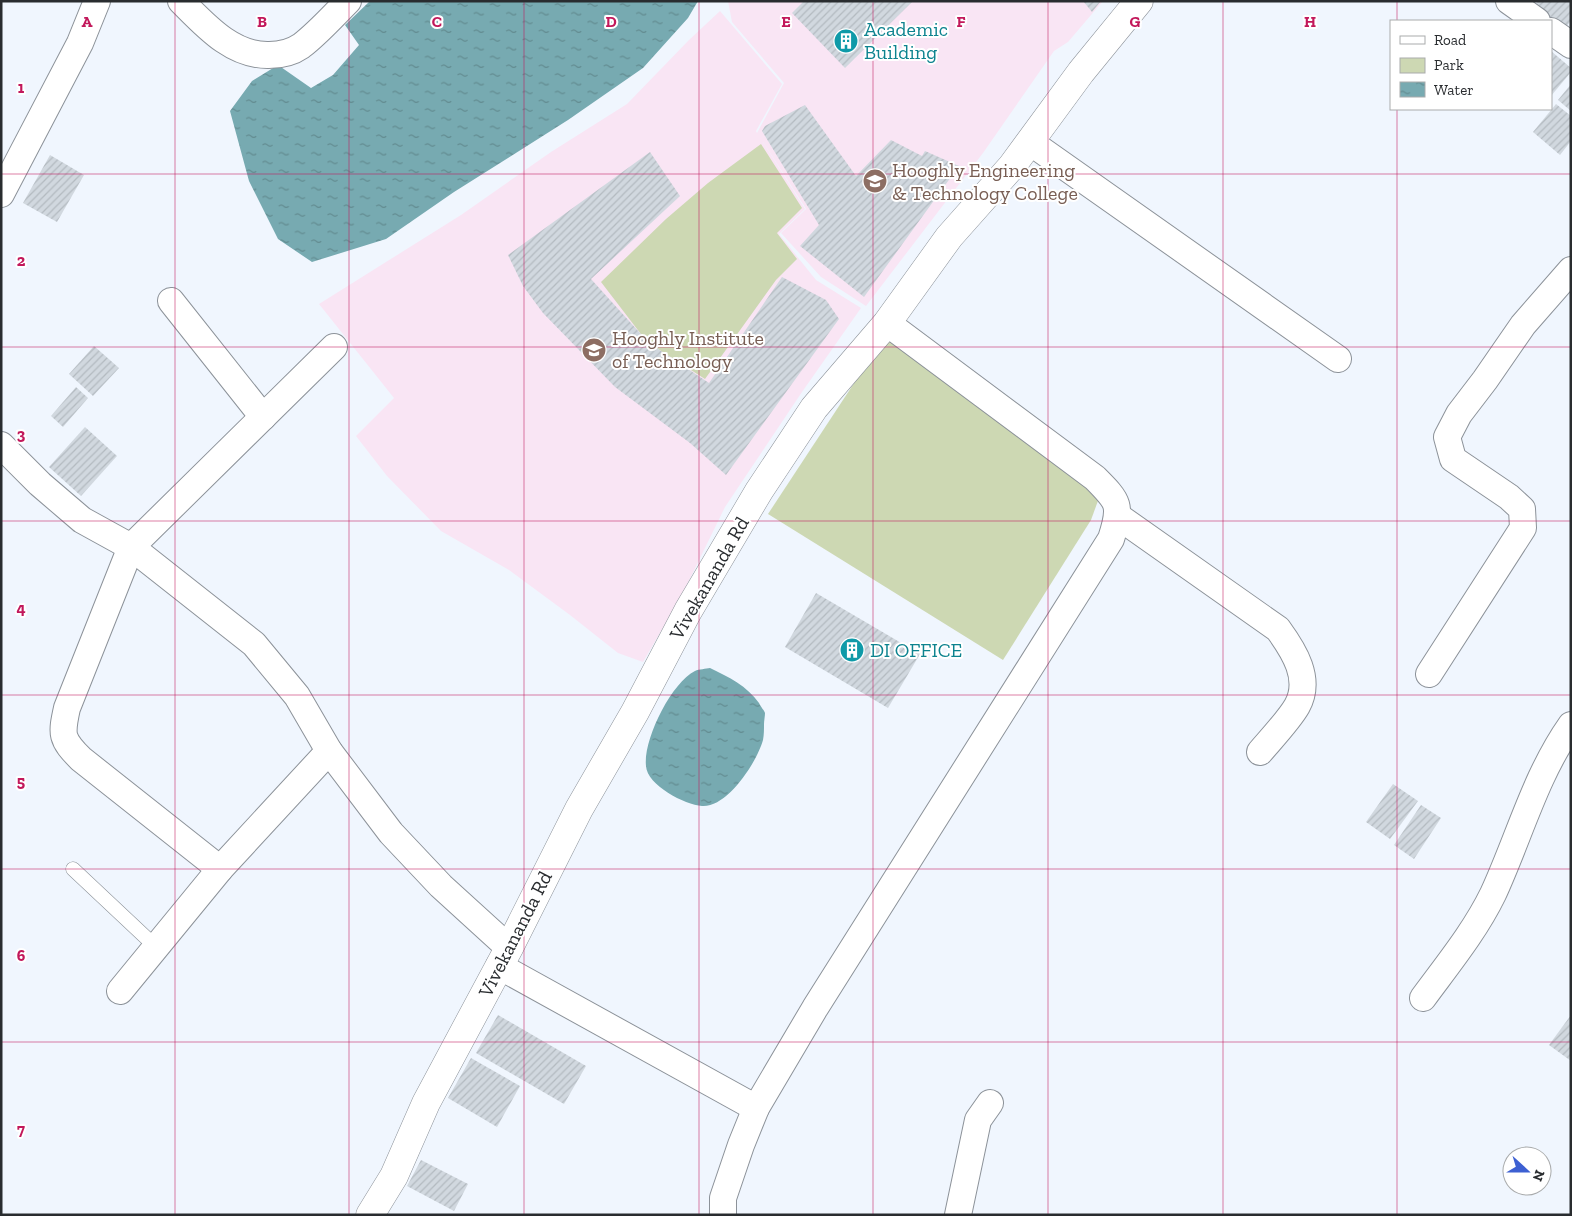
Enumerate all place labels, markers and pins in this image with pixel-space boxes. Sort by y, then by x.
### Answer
place label: Academic Building [864,17,948,64]
building icon: Academic Building [833,28,859,54]
place label: Hooghly Engineering & Technology College [892,158,1078,205]
school or university icon: Hooghly Engineering & Technology College [862,168,888,194]
place label: Hooghly Institute of Technology [612,326,764,373]
school or university icon: Hooghly Institute of Technology [581,337,607,363]
building icon: DI OFFICE [839,637,865,663]
place label: DI OFFICE [870,638,962,662]

